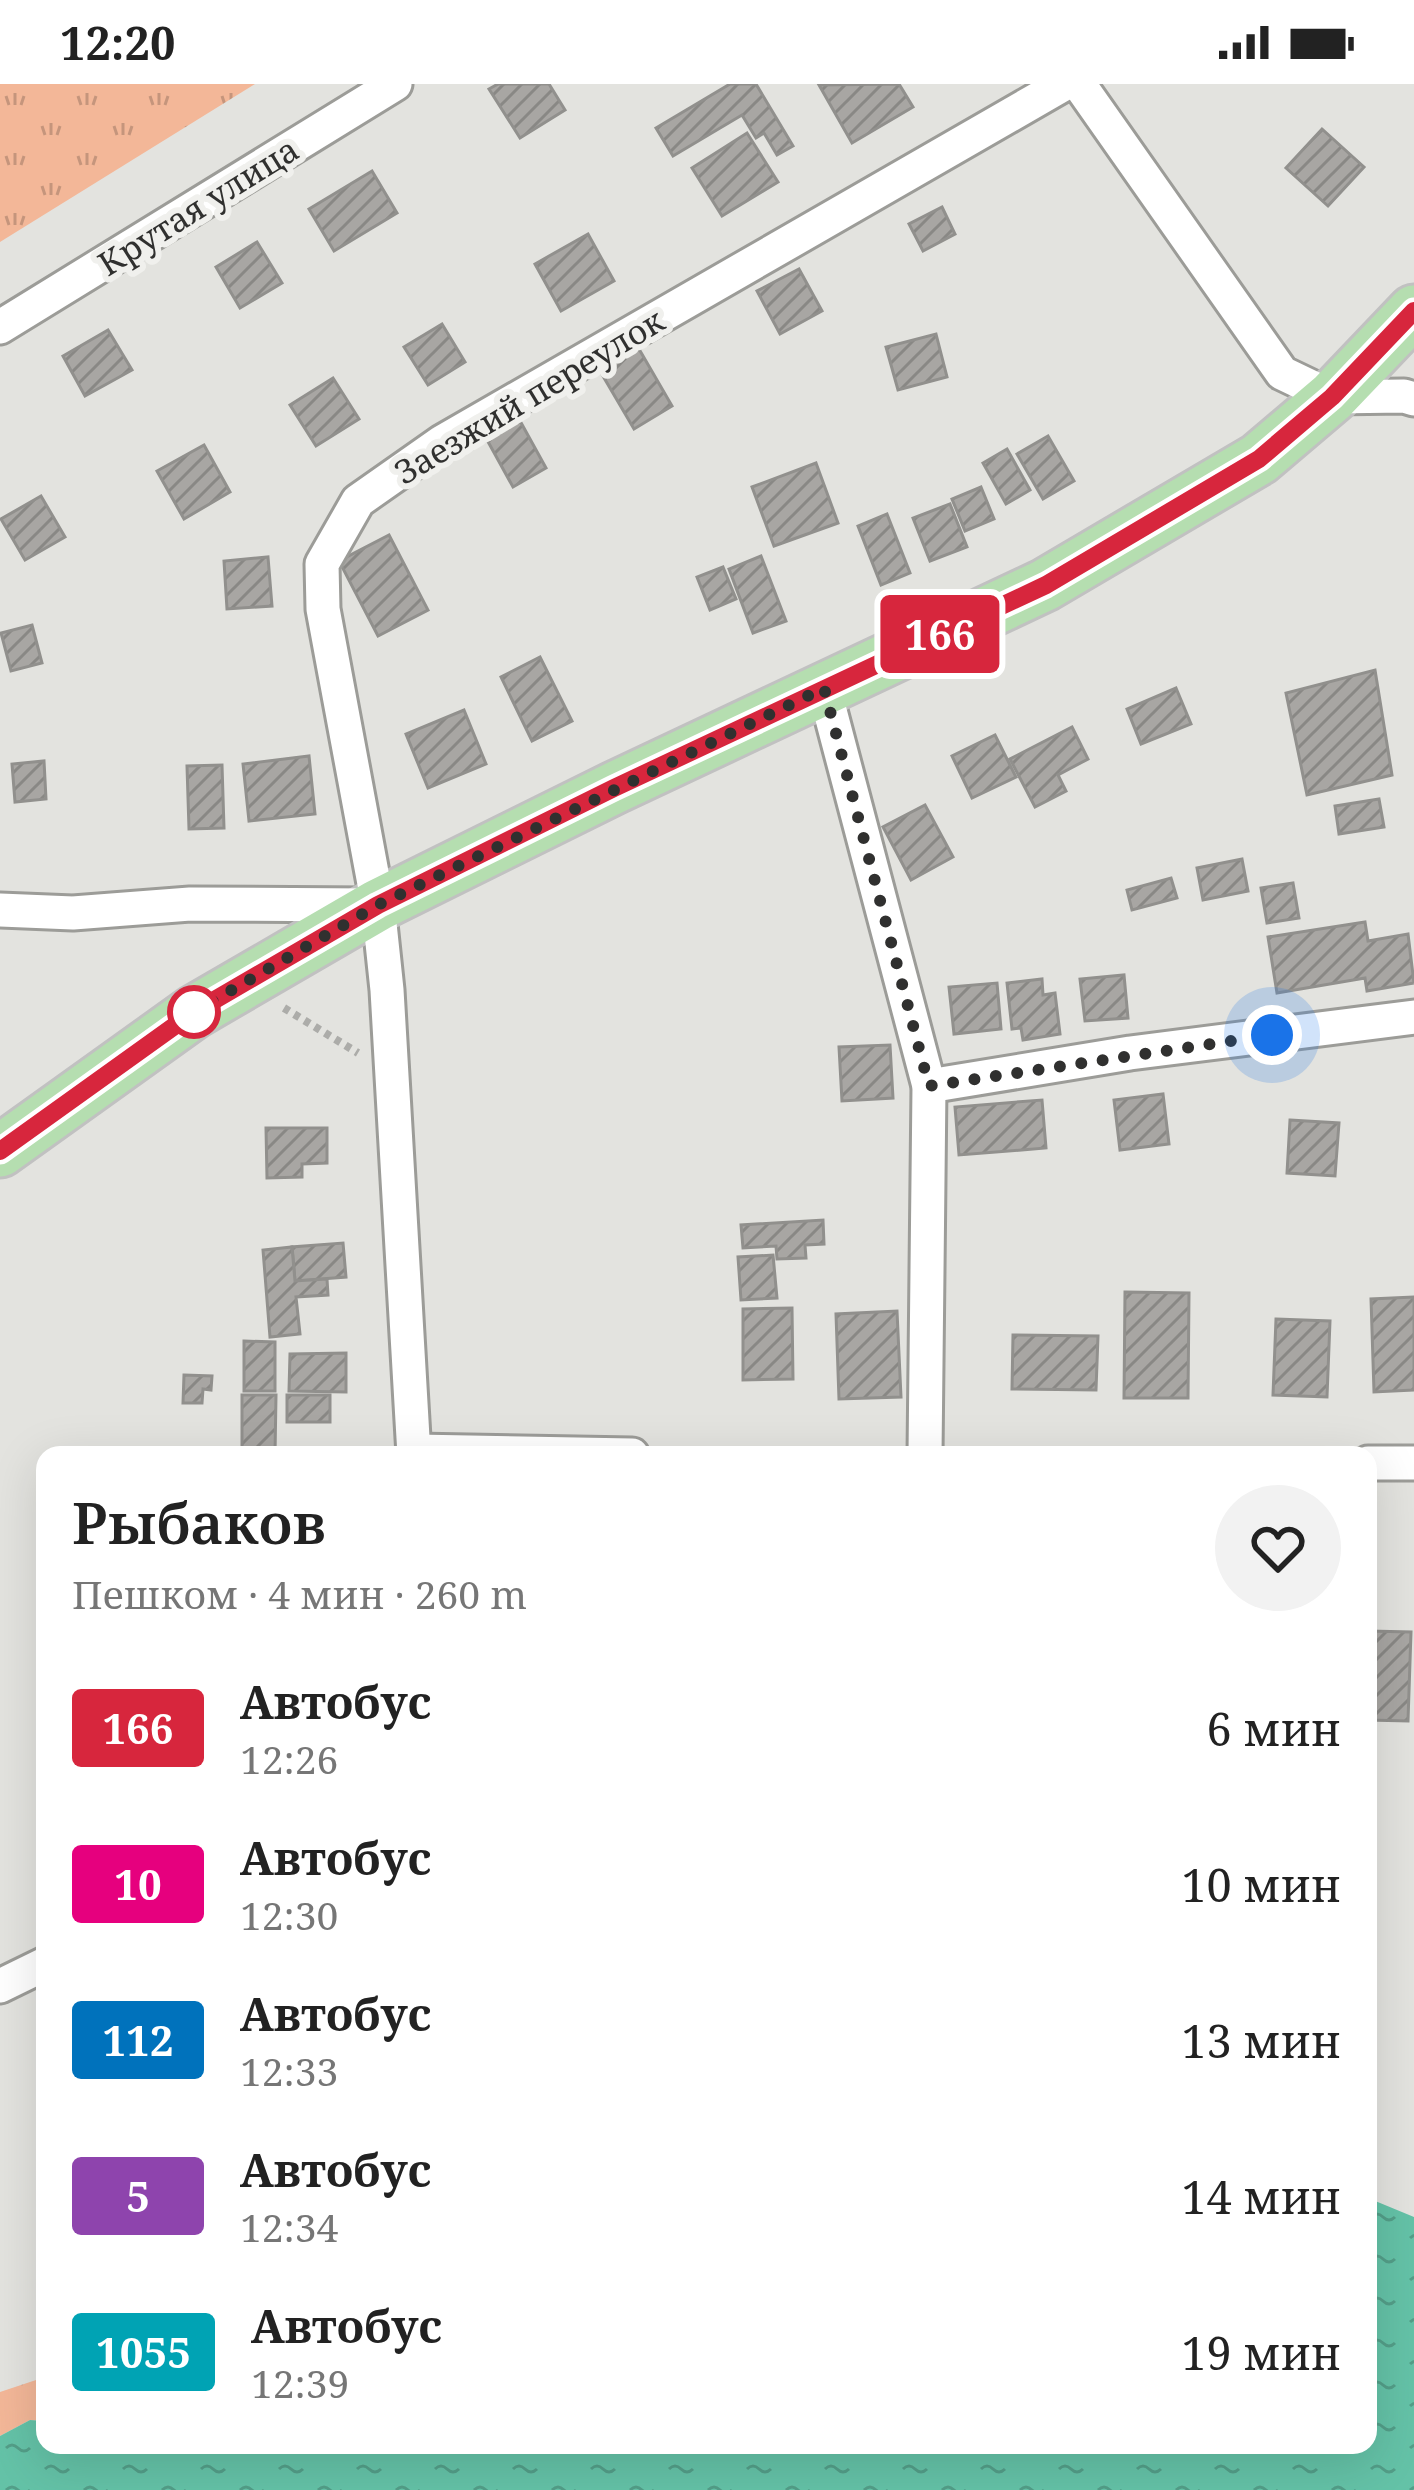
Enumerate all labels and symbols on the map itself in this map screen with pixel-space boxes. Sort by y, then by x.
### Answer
street label: Крутая улица [89,126,307,286]
street label: Заезжий переулок [386,297,673,494]
line badge: 166 [871,595,1009,673]
unlabelled marker [169,987,219,1037]
your location [1242,1005,1302,1065]

